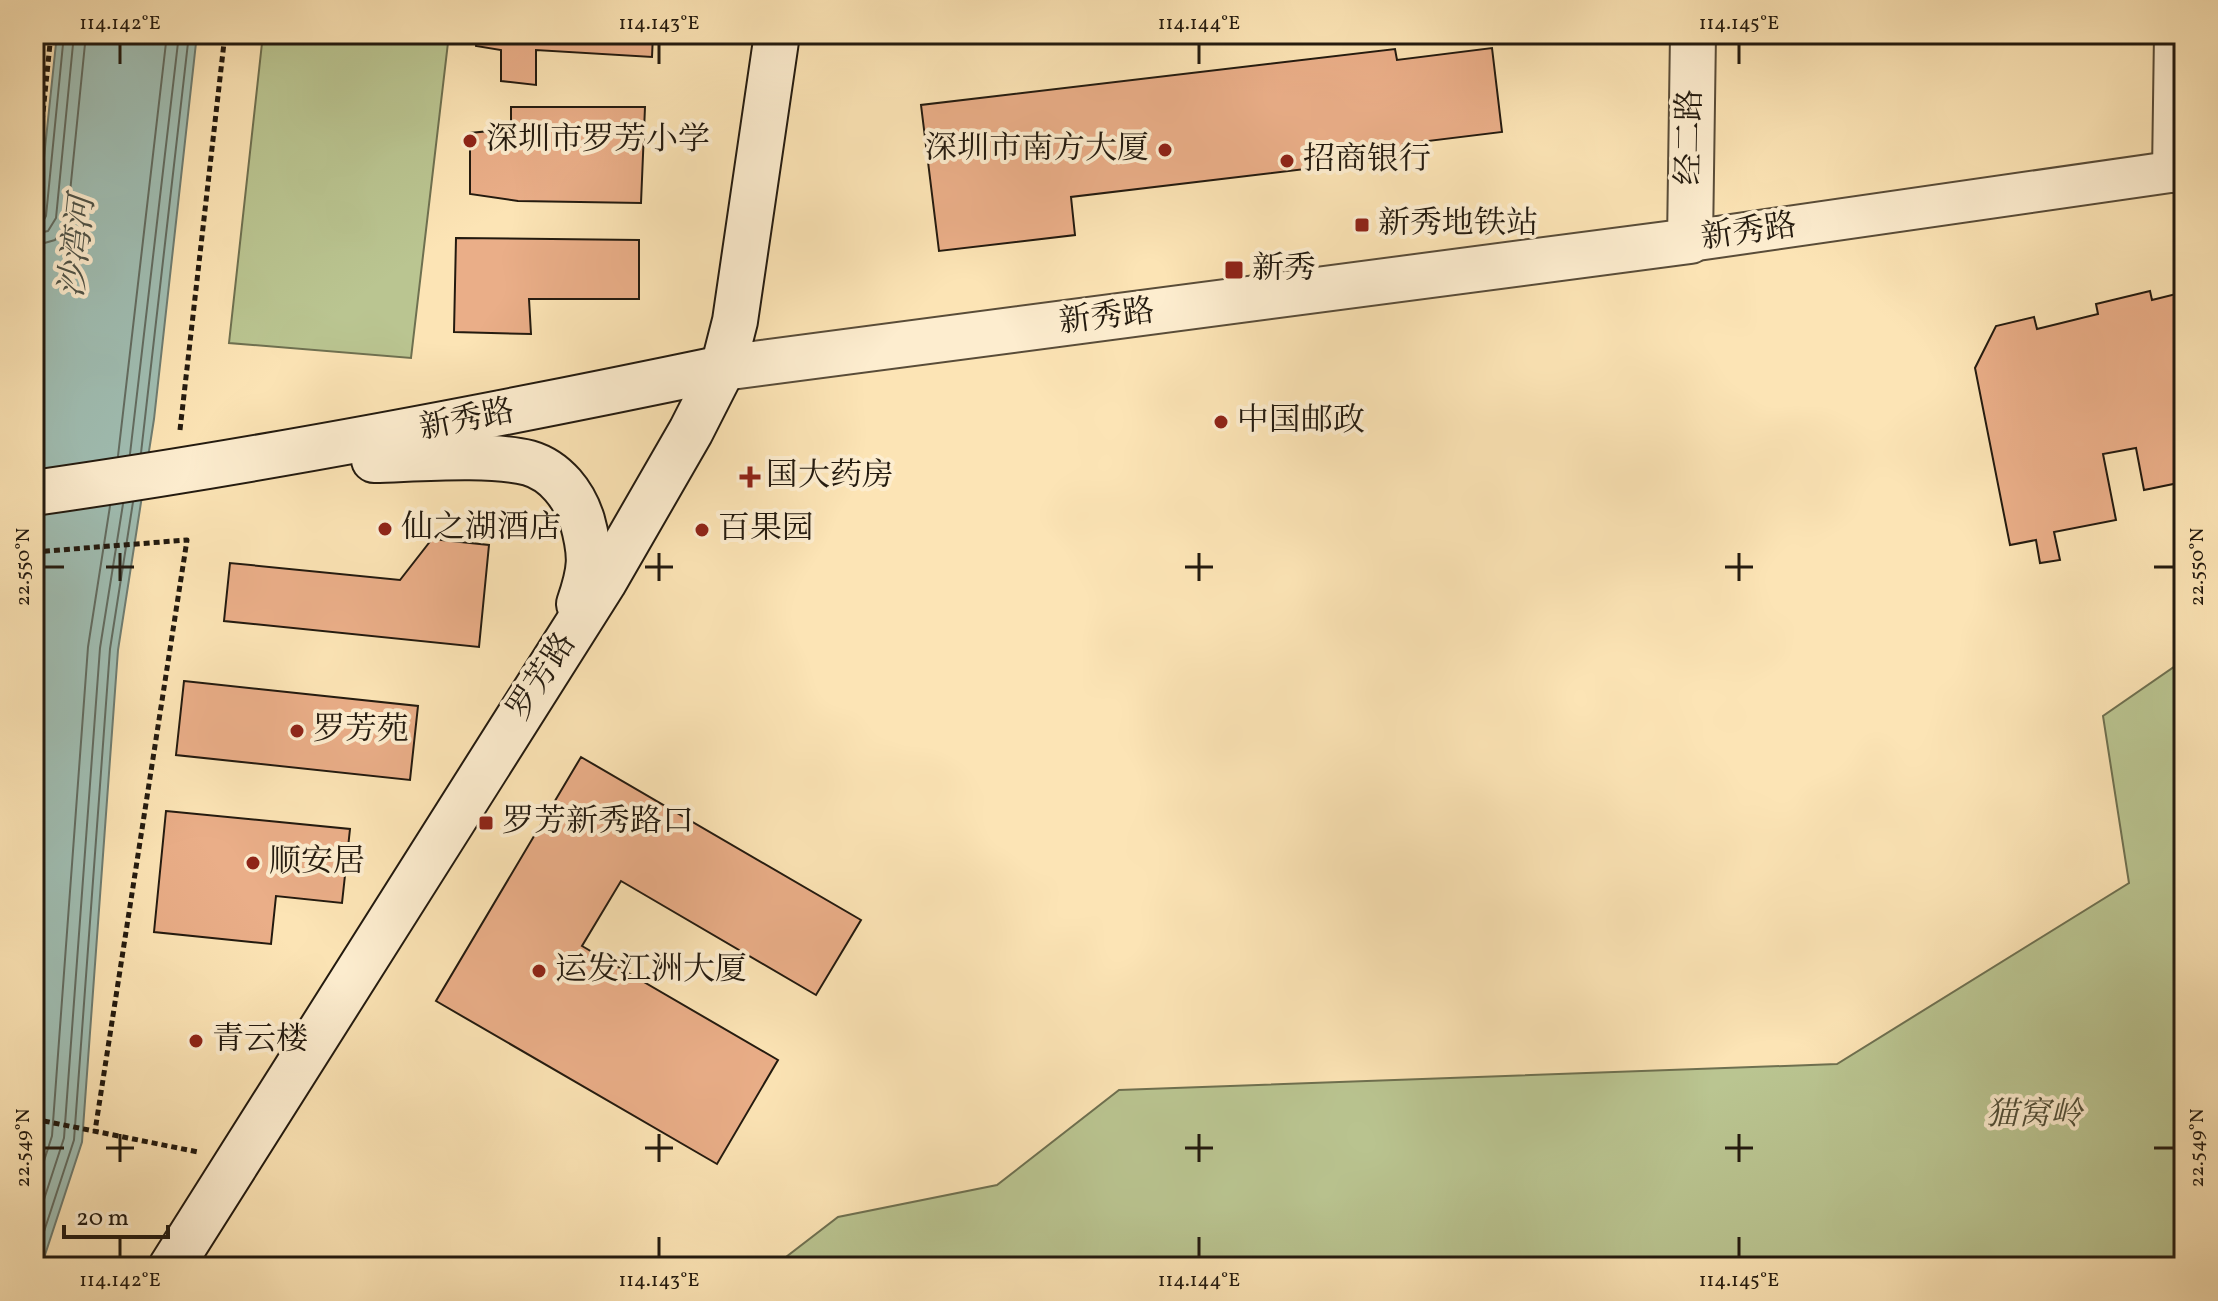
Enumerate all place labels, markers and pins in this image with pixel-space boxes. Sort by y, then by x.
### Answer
place label: 深圳市罗芳小学 [486,119,710,163]
place label: 深圳市南方大厦 [925,128,1149,172]
marker: 深圳市罗芳小学 [461,132,479,150]
place label: 招商银行 [1303,139,1431,183]
marker: 深圳市南方大厦 [1156,141,1174,159]
marker: 招商银行 [1278,152,1296,170]
place label: 新秀地铁站 [1378,203,1538,247]
marker: 新秀地铁站 [1353,216,1371,234]
place label: 新秀 [1252,248,1316,292]
marker: 新秀 [1223,259,1245,281]
place label: 中国邮政 [1237,400,1365,444]
marker: 中国邮政 [1212,413,1230,431]
place label: 国大药房 [766,455,894,499]
marker: 国大药房 [741,468,759,486]
place label: 仙之湖酒店 [401,507,561,551]
place label: 百果园 [718,508,814,552]
marker: 仙之湖酒店 [376,520,394,538]
marker: 百果园 [693,521,711,539]
place label: 罗芳苑 [313,709,409,753]
marker: 罗芳苑 [288,722,306,740]
place label: 罗芳新秀路口 [502,801,694,845]
marker: 罗芳新秀路口 [477,814,495,832]
place label: 顺安居 [269,841,365,885]
marker: 顺安居 [244,854,262,872]
place label: 运发江洲大厦 [555,949,747,993]
marker: 运发江洲大厦 [530,962,548,980]
place label: 青云楼 [212,1019,308,1063]
marker: 青云楼 [187,1032,205,1050]

